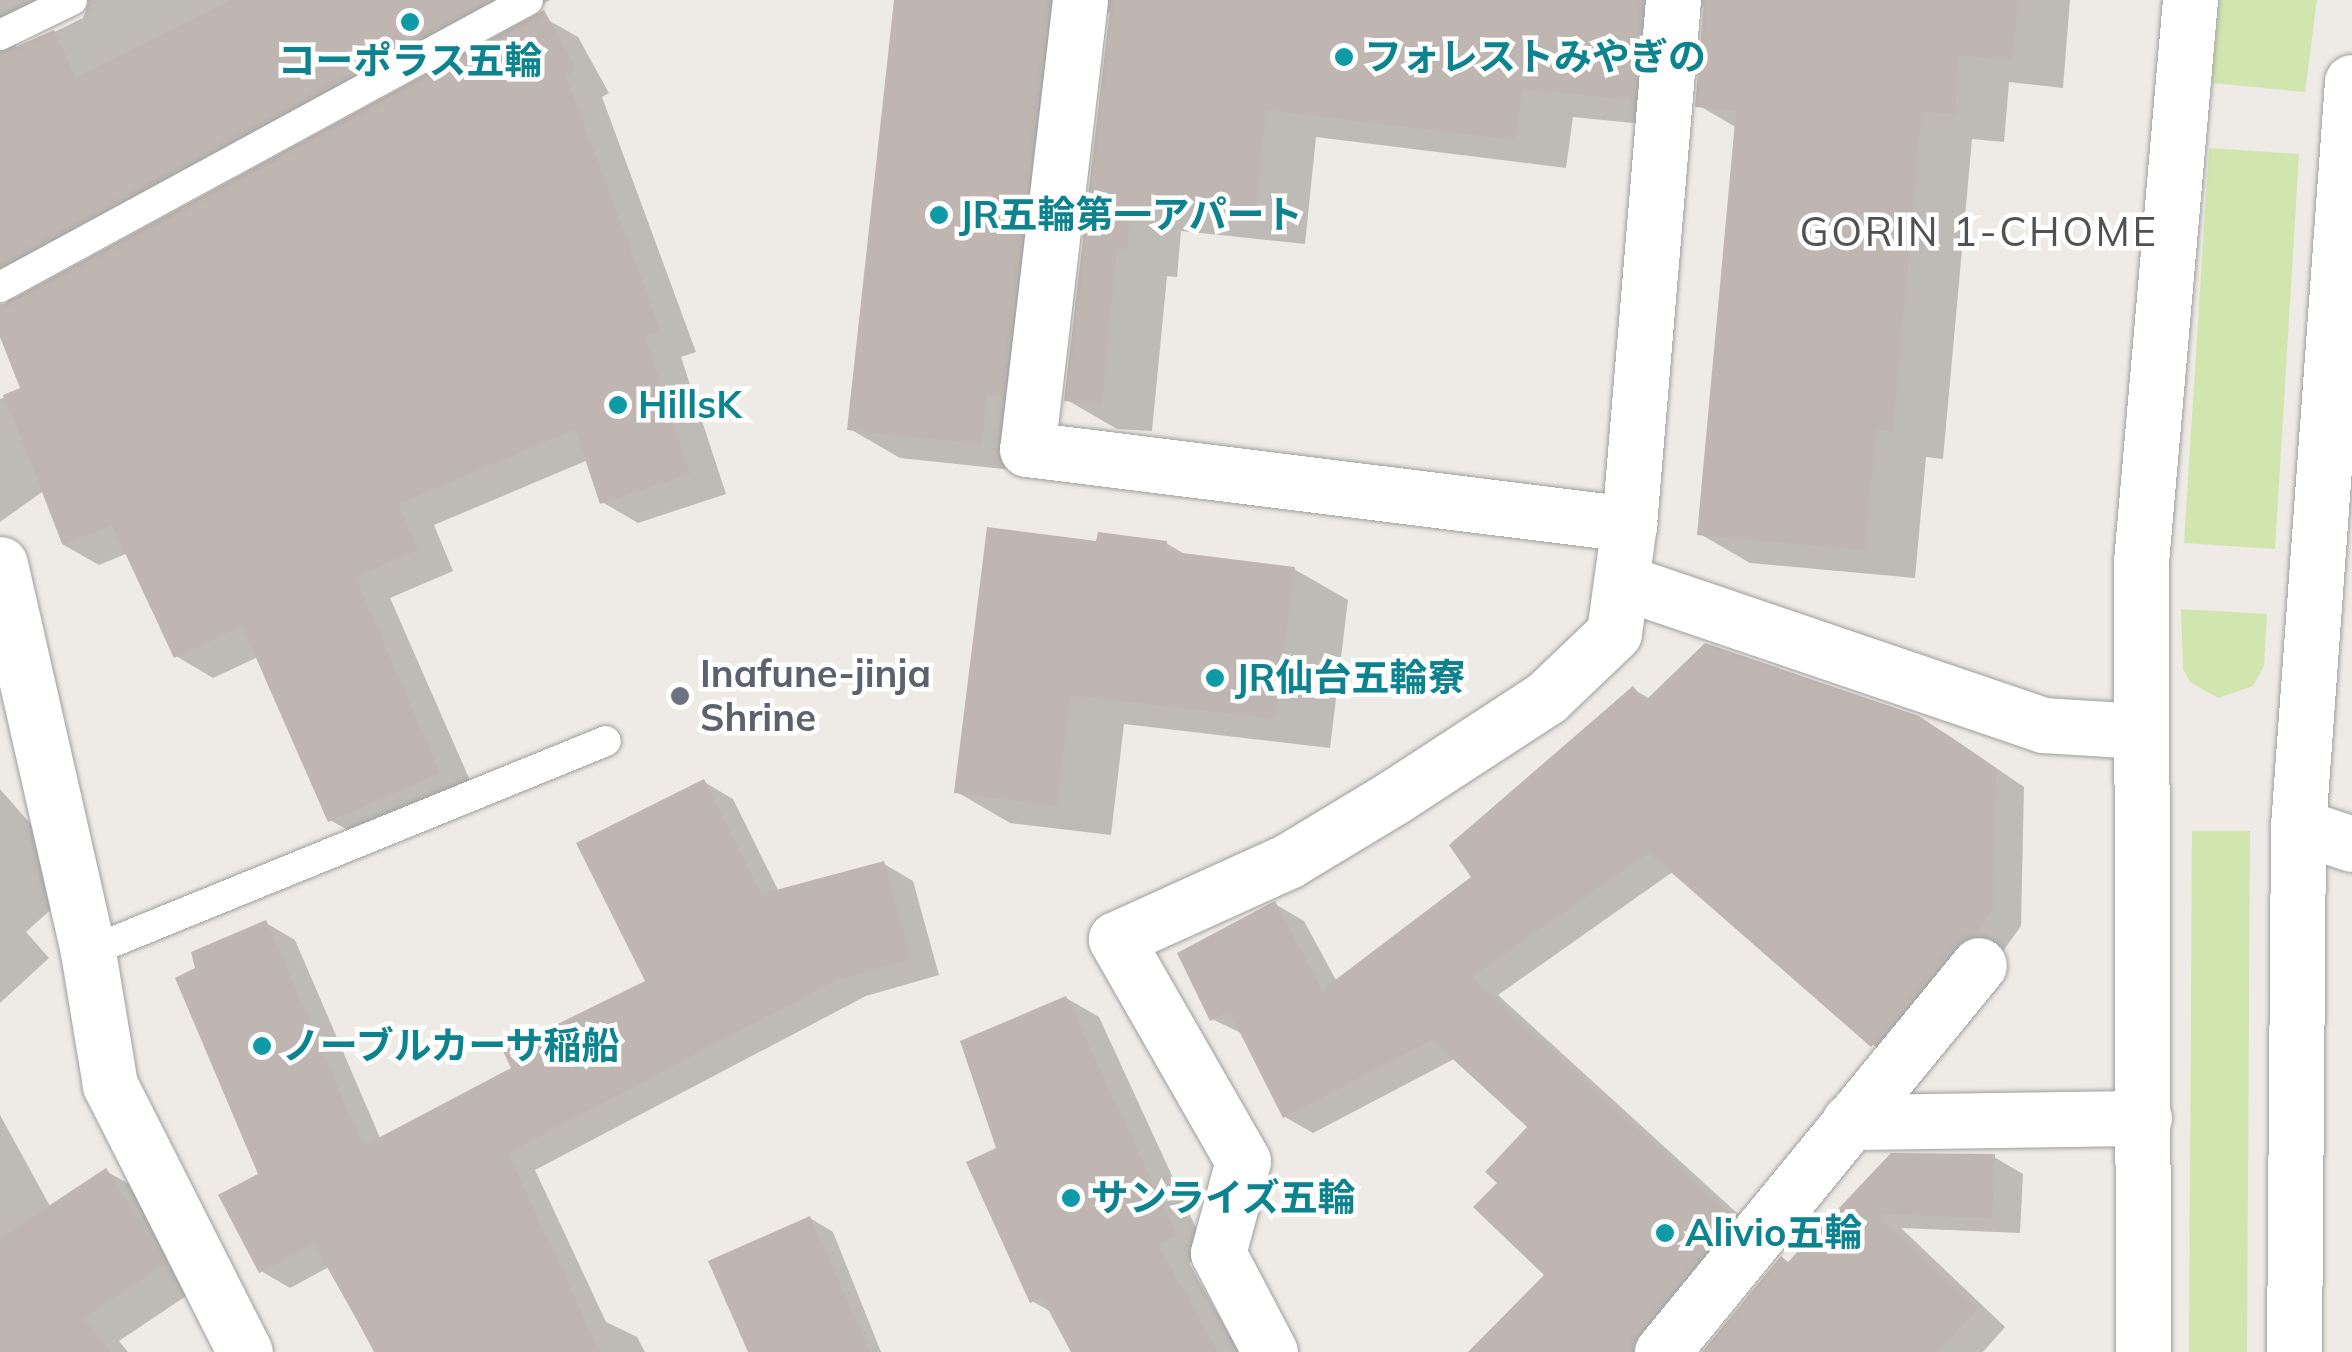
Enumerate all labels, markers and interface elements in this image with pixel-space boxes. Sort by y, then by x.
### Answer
marker: コーポラス五輪 [399,11,421,33]
place label: フォレストみやぎの [1364,34,1706,80]
place label: コーポラス五輪 [277,38,543,84]
marker: フォレストみやぎの [1333,46,1355,68]
place label: JR五輪第一アパート [959,192,1303,238]
marker: JR五輪第一アパート [928,204,950,226]
district label: GORIN 1-CHOME [1800,207,2158,255]
place label: HillsK [638,382,742,428]
marker: HillsK [607,394,629,416]
place label: Inafune-jinja Shrine [700,651,931,741]
place label: JR仙台五輪寮 [1235,655,1465,701]
marker: JR仙台五輪寮 [1204,667,1226,689]
marker: Inafune-jinja Shrine [669,685,691,707]
place label: ノーブルカーサ稲船 [282,1023,624,1069]
marker: ノーブルカーサ稲船 [251,1035,273,1057]
place label: サンライズ五輪 [1091,1175,1357,1221]
marker: サンライズ五輪 [1060,1187,1082,1209]
place label: Alivio五輪 [1685,1210,1862,1256]
marker: Alivio五輪 [1654,1222,1676,1244]

